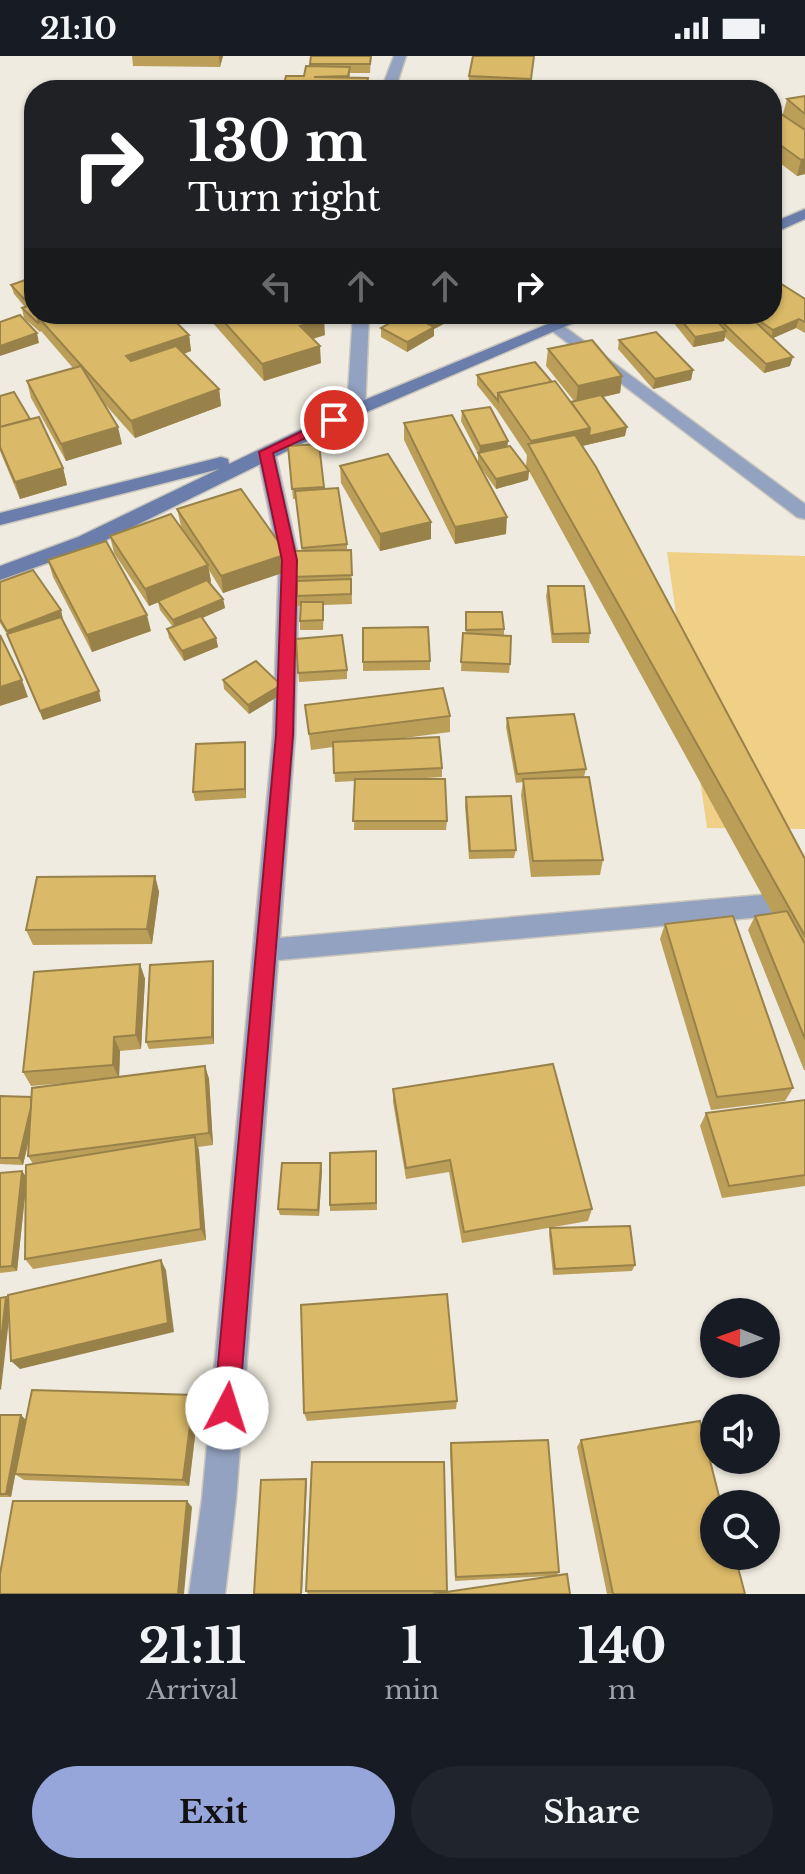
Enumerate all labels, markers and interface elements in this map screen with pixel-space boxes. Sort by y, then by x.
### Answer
text: 21:10 [40,10,117,47]
text: 130 m [188,107,367,176]
icon: right [56,112,160,216]
text: Turn right [188,176,381,221]
icon: left [255,264,299,308]
icon: ahead [339,264,383,308]
icon: ahead [423,264,467,308]
icon: right [507,264,551,308]
pin [300,386,368,454]
icon: arrive [312,398,356,442]
north arrow [700,1298,780,1378]
map controls [700,1298,780,1570]
position arrow [185,1366,269,1450]
button: sound [700,1394,780,1474]
button: search [700,1490,780,1570]
text: 21:11 [138,1616,246,1676]
text: 1 [401,1616,422,1676]
text: 140 [578,1616,667,1676]
text: Arrival [146,1674,238,1706]
text: min [384,1674,439,1706]
text: m [608,1674,636,1706]
button: Exit [32,1766,395,1858]
button: Share [411,1766,773,1858]

